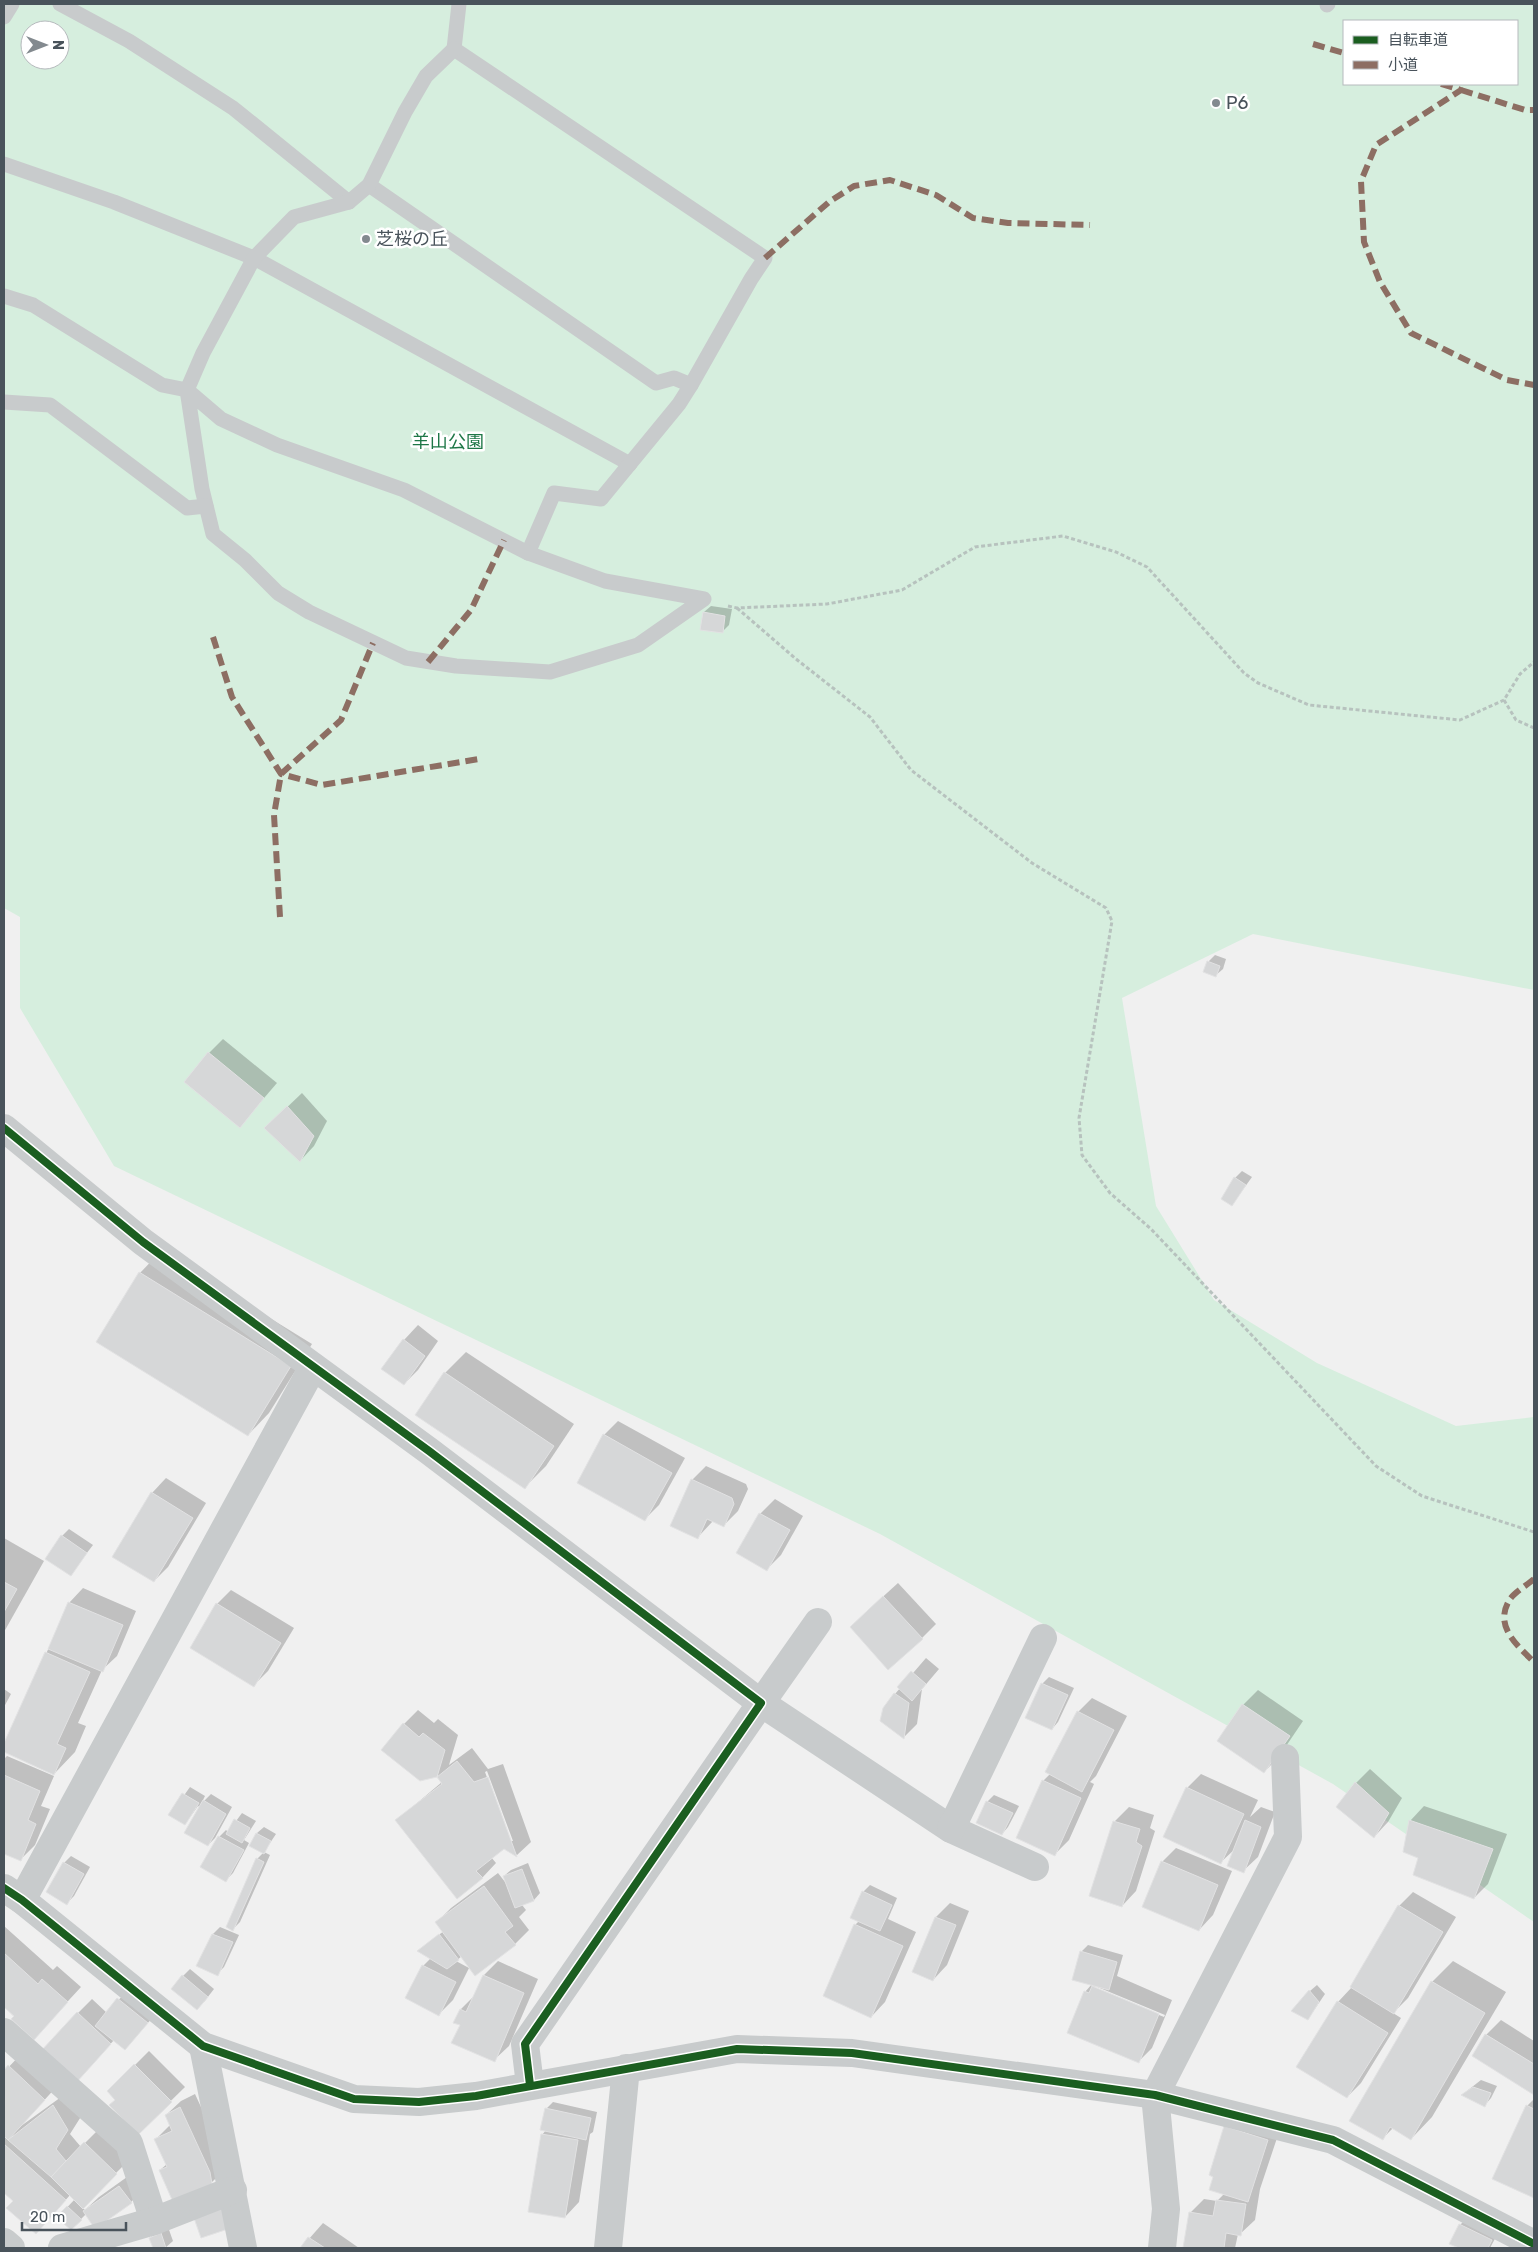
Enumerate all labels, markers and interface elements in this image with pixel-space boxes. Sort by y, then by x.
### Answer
north arrow [20,20,70,70]
legend [1343,20,1518,85]
text: 自転車道 [1388,31,1448,49]
text: N [49,40,66,50]
text: 小道 [1388,56,1418,74]
place label: P6 [1226,92,1248,114]
marker: P6 [1210,97,1222,109]
place label: 芝桜の丘 [376,228,448,250]
marker: 芝桜の丘 [360,233,372,245]
park label: 羊山公園 [412,431,484,453]
scale bar [22,2200,126,2232]
text: 20 m [30,2208,65,2226]

